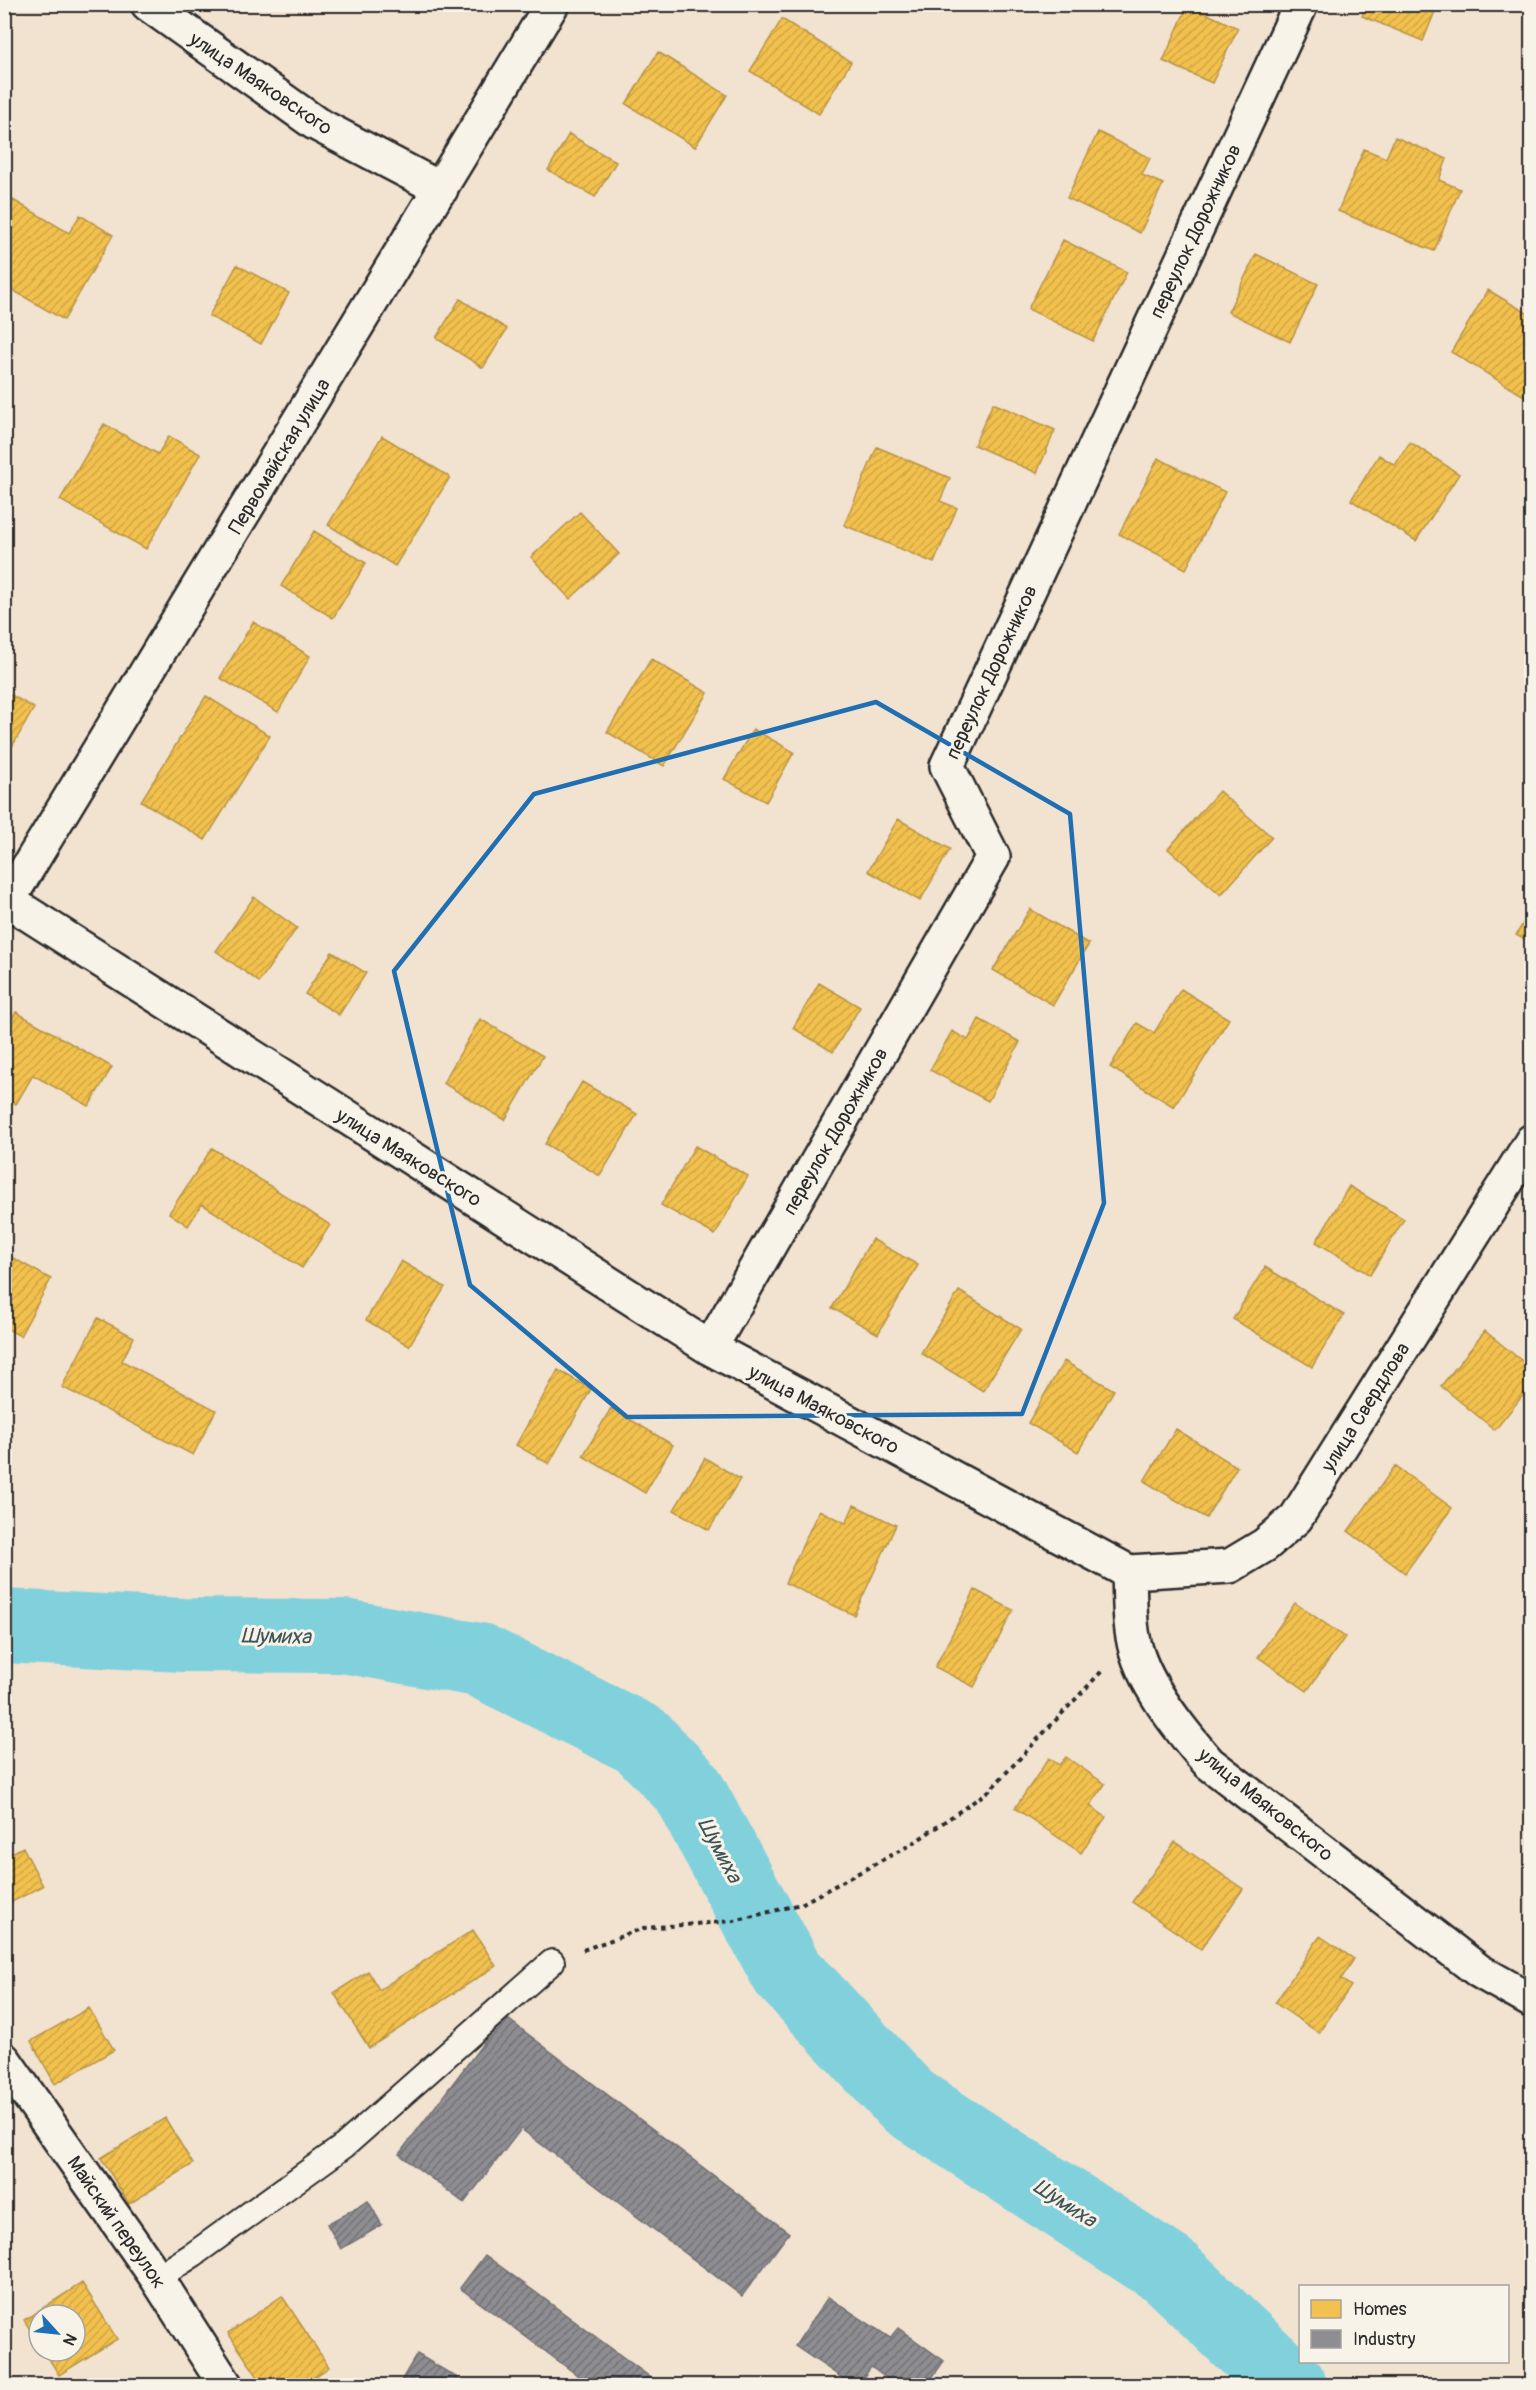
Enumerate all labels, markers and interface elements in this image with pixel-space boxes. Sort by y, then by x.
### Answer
street label: улица Маяковского [184,26,337,141]
street label: переулок Дорожников [1144,140,1247,322]
street label: Первомайская улица [223,374,336,539]
street label: переулок Дорожников [940,581,1043,763]
street label: переулок Дорожников [777,1043,894,1219]
street label: улица Маяковского [330,1102,486,1212]
street label: улица Свердлова [1315,1338,1415,1478]
street label: улица Маяковского [743,1359,904,1460]
water label: Шумиха [241,1622,312,1651]
street label: улица Маяковского [1192,1742,1339,1867]
water label: Шумиха [691,1813,748,1888]
street label: Майский переулок [62,2151,172,2293]
water label: Шумиха [1028,2173,1102,2234]
legend [1299,2285,1509,2363]
text: Homes [1353,2298,1406,2321]
north arrow [27,2303,87,2363]
text: Industry [1353,2328,1416,2351]
text: N [58,2330,81,2349]

